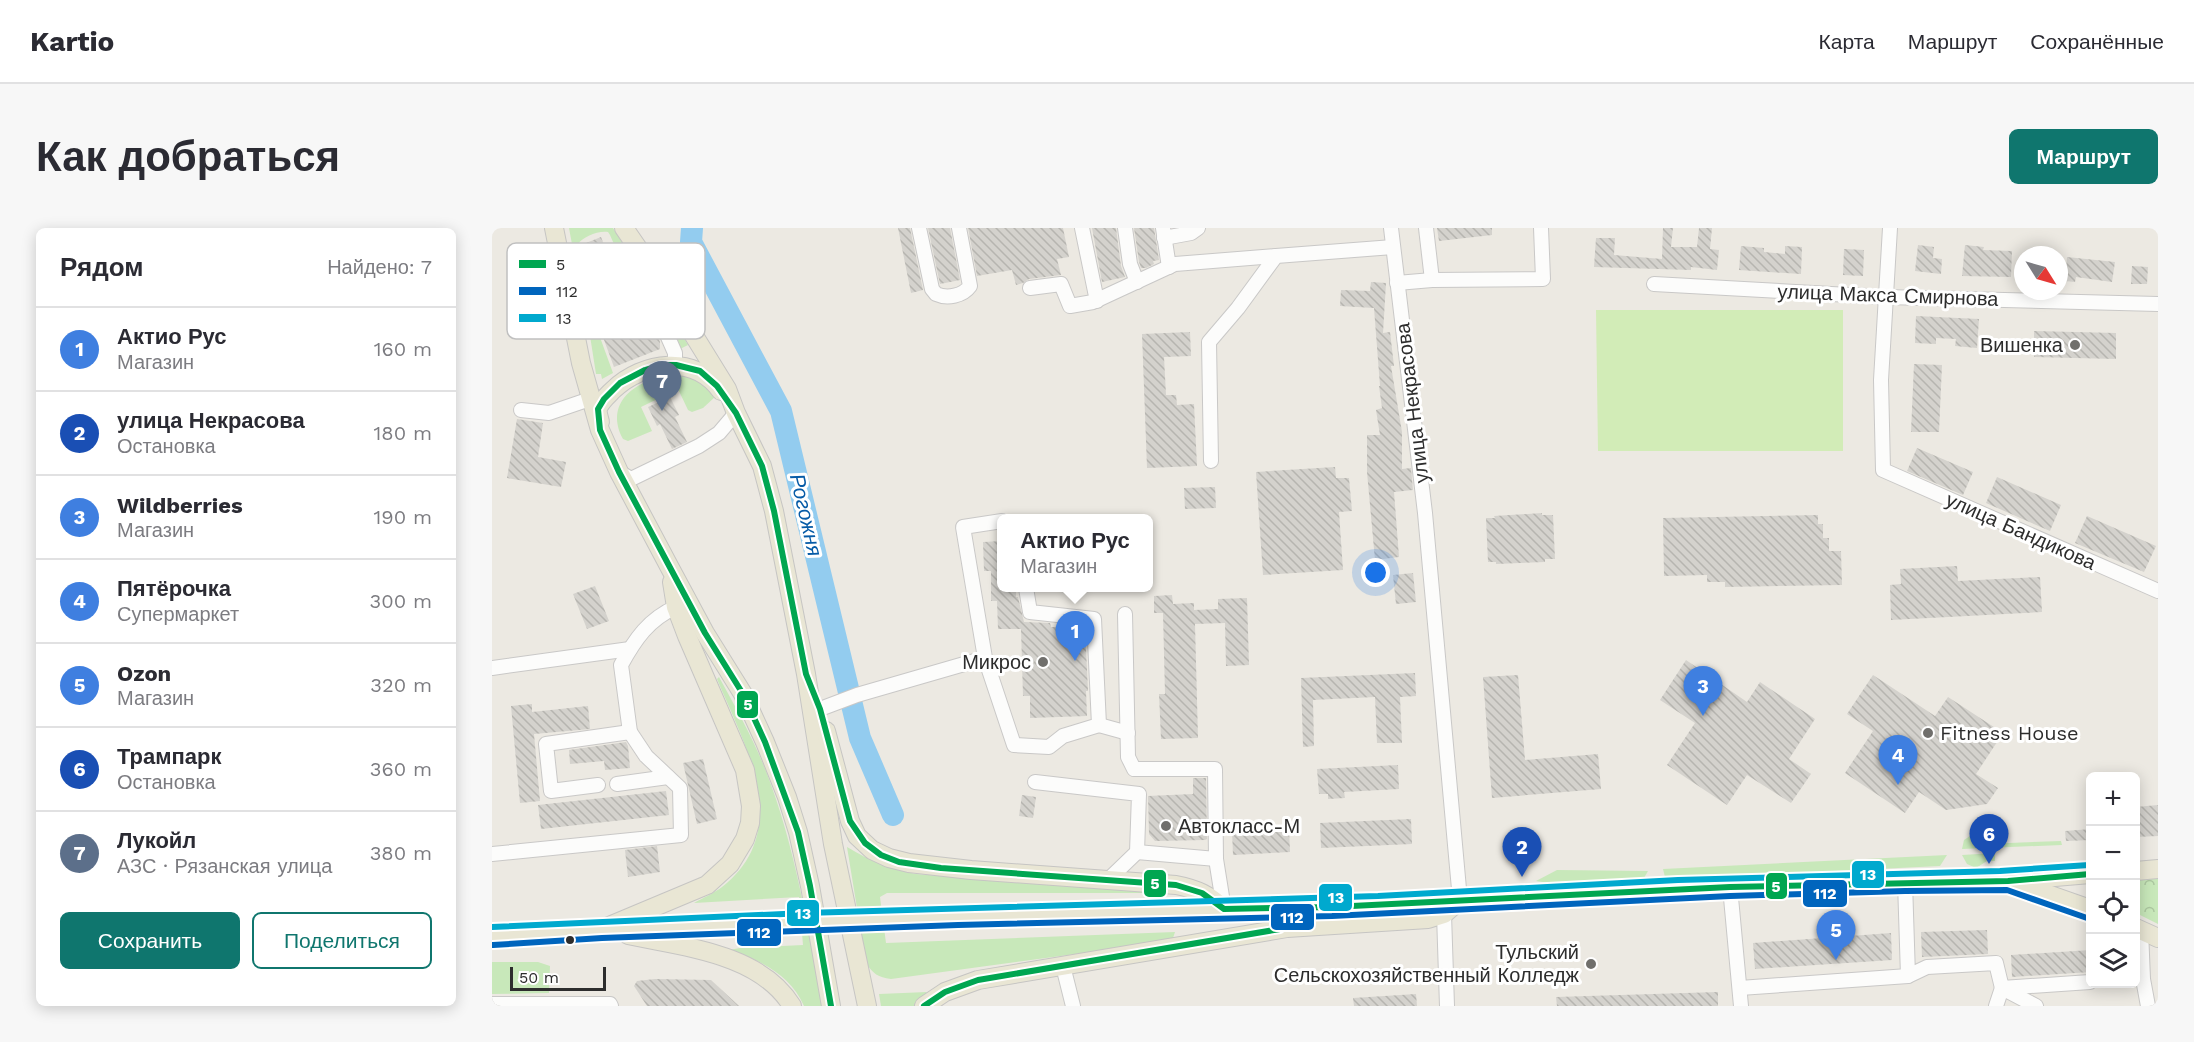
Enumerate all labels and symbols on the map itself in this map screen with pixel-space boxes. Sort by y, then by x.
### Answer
legend [507,243,705,339]
north arrow [2014,246,2068,300]
text: 5 [556,255,565,274]
street label: улица Макса Смирнова [1777,279,2000,311]
text: 112 [556,282,578,301]
text: 13 [556,309,572,328]
street label: улица Некрасова [1390,321,1434,484]
place label: Вишенка [1980,333,2064,357]
marker: Вишенка [2068,338,2082,352]
pin: 7 [642,362,682,411]
water label: Рогожня [785,471,828,559]
street label: улица Бандикова [1942,487,2100,575]
your location [1361,558,1390,587]
pin: 1 [1056,612,1094,661]
place label: Микрос [962,650,1031,674]
marker: Микрос [1036,655,1050,669]
pin: 3 [1684,666,1722,716]
line badge: 5 [736,690,759,719]
text: 5 [743,695,753,714]
place label: Fitness House [1940,721,2079,745]
marker: Fitness House [1921,726,1935,740]
pin: 4 [1878,736,1918,785]
place label: Автокласс-М [1178,814,1300,838]
pin: 6 [1970,814,2008,864]
marker: Автокласс-М [1159,819,1173,833]
pin: 2 [1502,828,1542,877]
line badge: 13 [1851,860,1885,889]
text: 13 [1860,865,1876,884]
line badge: 5 [1143,869,1167,898]
line badge: 5 [1765,872,1788,900]
text: 5 [1150,874,1160,893]
text: 5 [1771,877,1781,896]
line badge: 112 [1802,879,1848,908]
line badge: 13 [1318,883,1353,912]
text: 112 [1813,884,1837,903]
text: 13 [1328,888,1344,907]
line badge: 13 [786,899,820,927]
line badge: 112 [1270,903,1315,931]
text: 13 [795,904,811,923]
text: 112 [1280,908,1304,927]
pin: 5 [1816,910,1856,960]
line badge: 112 [736,918,782,947]
text: 112 [747,923,771,942]
unlabelled marker [564,934,576,946]
place label: Тульский Сельскохозяйственный Колледж [1274,940,1580,987]
marker: Тульский Сельскохозяйственный Колледж [1584,957,1598,971]
scale bar [510,964,606,992]

